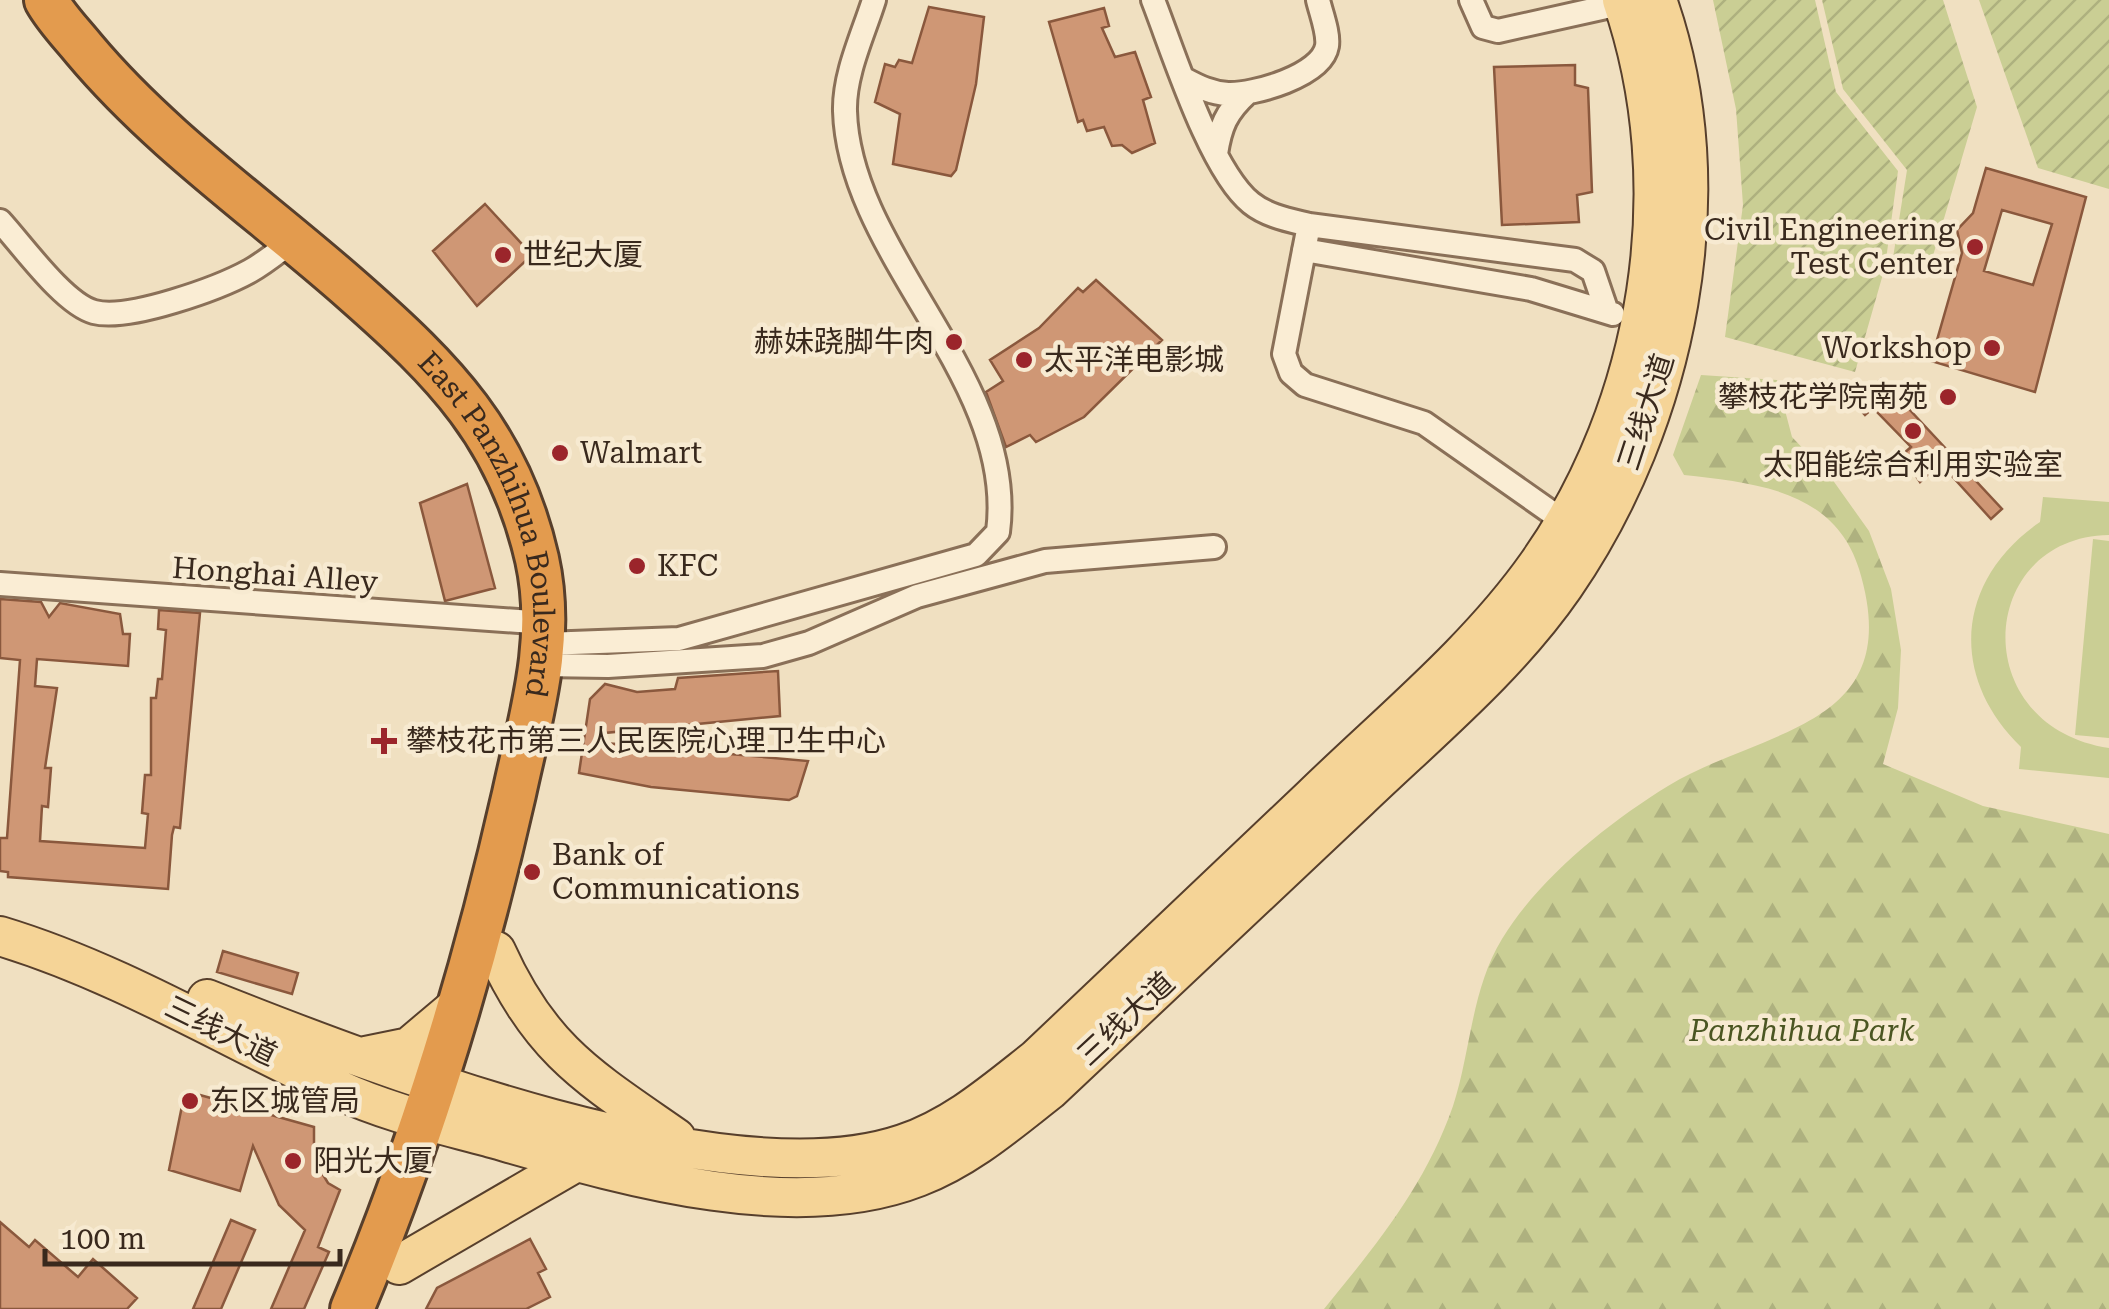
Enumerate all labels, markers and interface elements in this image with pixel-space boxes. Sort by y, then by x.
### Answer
place label: Civil Engineering Test Center [1704,212,1955,281]
marker: Civil Engineering Test Center [1964,236,1986,258]
place label: 世纪大厦 [523,237,643,272]
marker: 世纪大厦 [492,244,514,266]
place label: 赫妹跷脚牛肉 [754,324,934,359]
place label: Workshop [1822,330,1972,365]
marker: 赫妹跷脚牛肉 [943,331,965,353]
marker: Workshop [1981,337,2003,359]
place label: 太平洋电影城 [1044,342,1224,377]
street label: East Panzhihua Boulevard [411,344,561,700]
marker: 太平洋电影城 [1013,349,1035,371]
street label: 三线大道 [1610,349,1681,474]
place label: 攀枝花学院南苑 [1718,379,1928,414]
marker: 攀枝花学院南苑 [1937,386,1959,408]
marker: 太阳能综合利用实验室 [1902,420,1924,442]
place label: Walmart [580,435,702,470]
marker: Walmart [549,442,571,464]
place label: 太阳能综合利用实验室 [1763,447,2063,482]
place label: KFC [657,548,718,583]
street label: Honghai Alley [171,550,379,599]
marker: KFC [626,555,648,577]
place label: 攀枝花市第三人民医院心理卫生中心 [406,723,886,758]
marker: 攀枝花市第三人民医院心理卫生中心 [371,728,397,754]
place label: Bank of Communications [552,837,800,906]
marker: Bank of Communications [521,861,543,883]
street label: 三线大道 [1070,965,1181,1072]
street label: 三线大道 [160,989,283,1073]
park label: Panzhihua Park [1688,1013,1915,1048]
place label: 东区城管局 [210,1083,360,1118]
marker: 东区城管局 [179,1090,201,1112]
place label: 阳光大厦 [313,1143,433,1178]
marker: 阳光大厦 [282,1150,304,1172]
scale bar [45,1204,340,1266]
text: 100 m [60,1221,145,1256]

